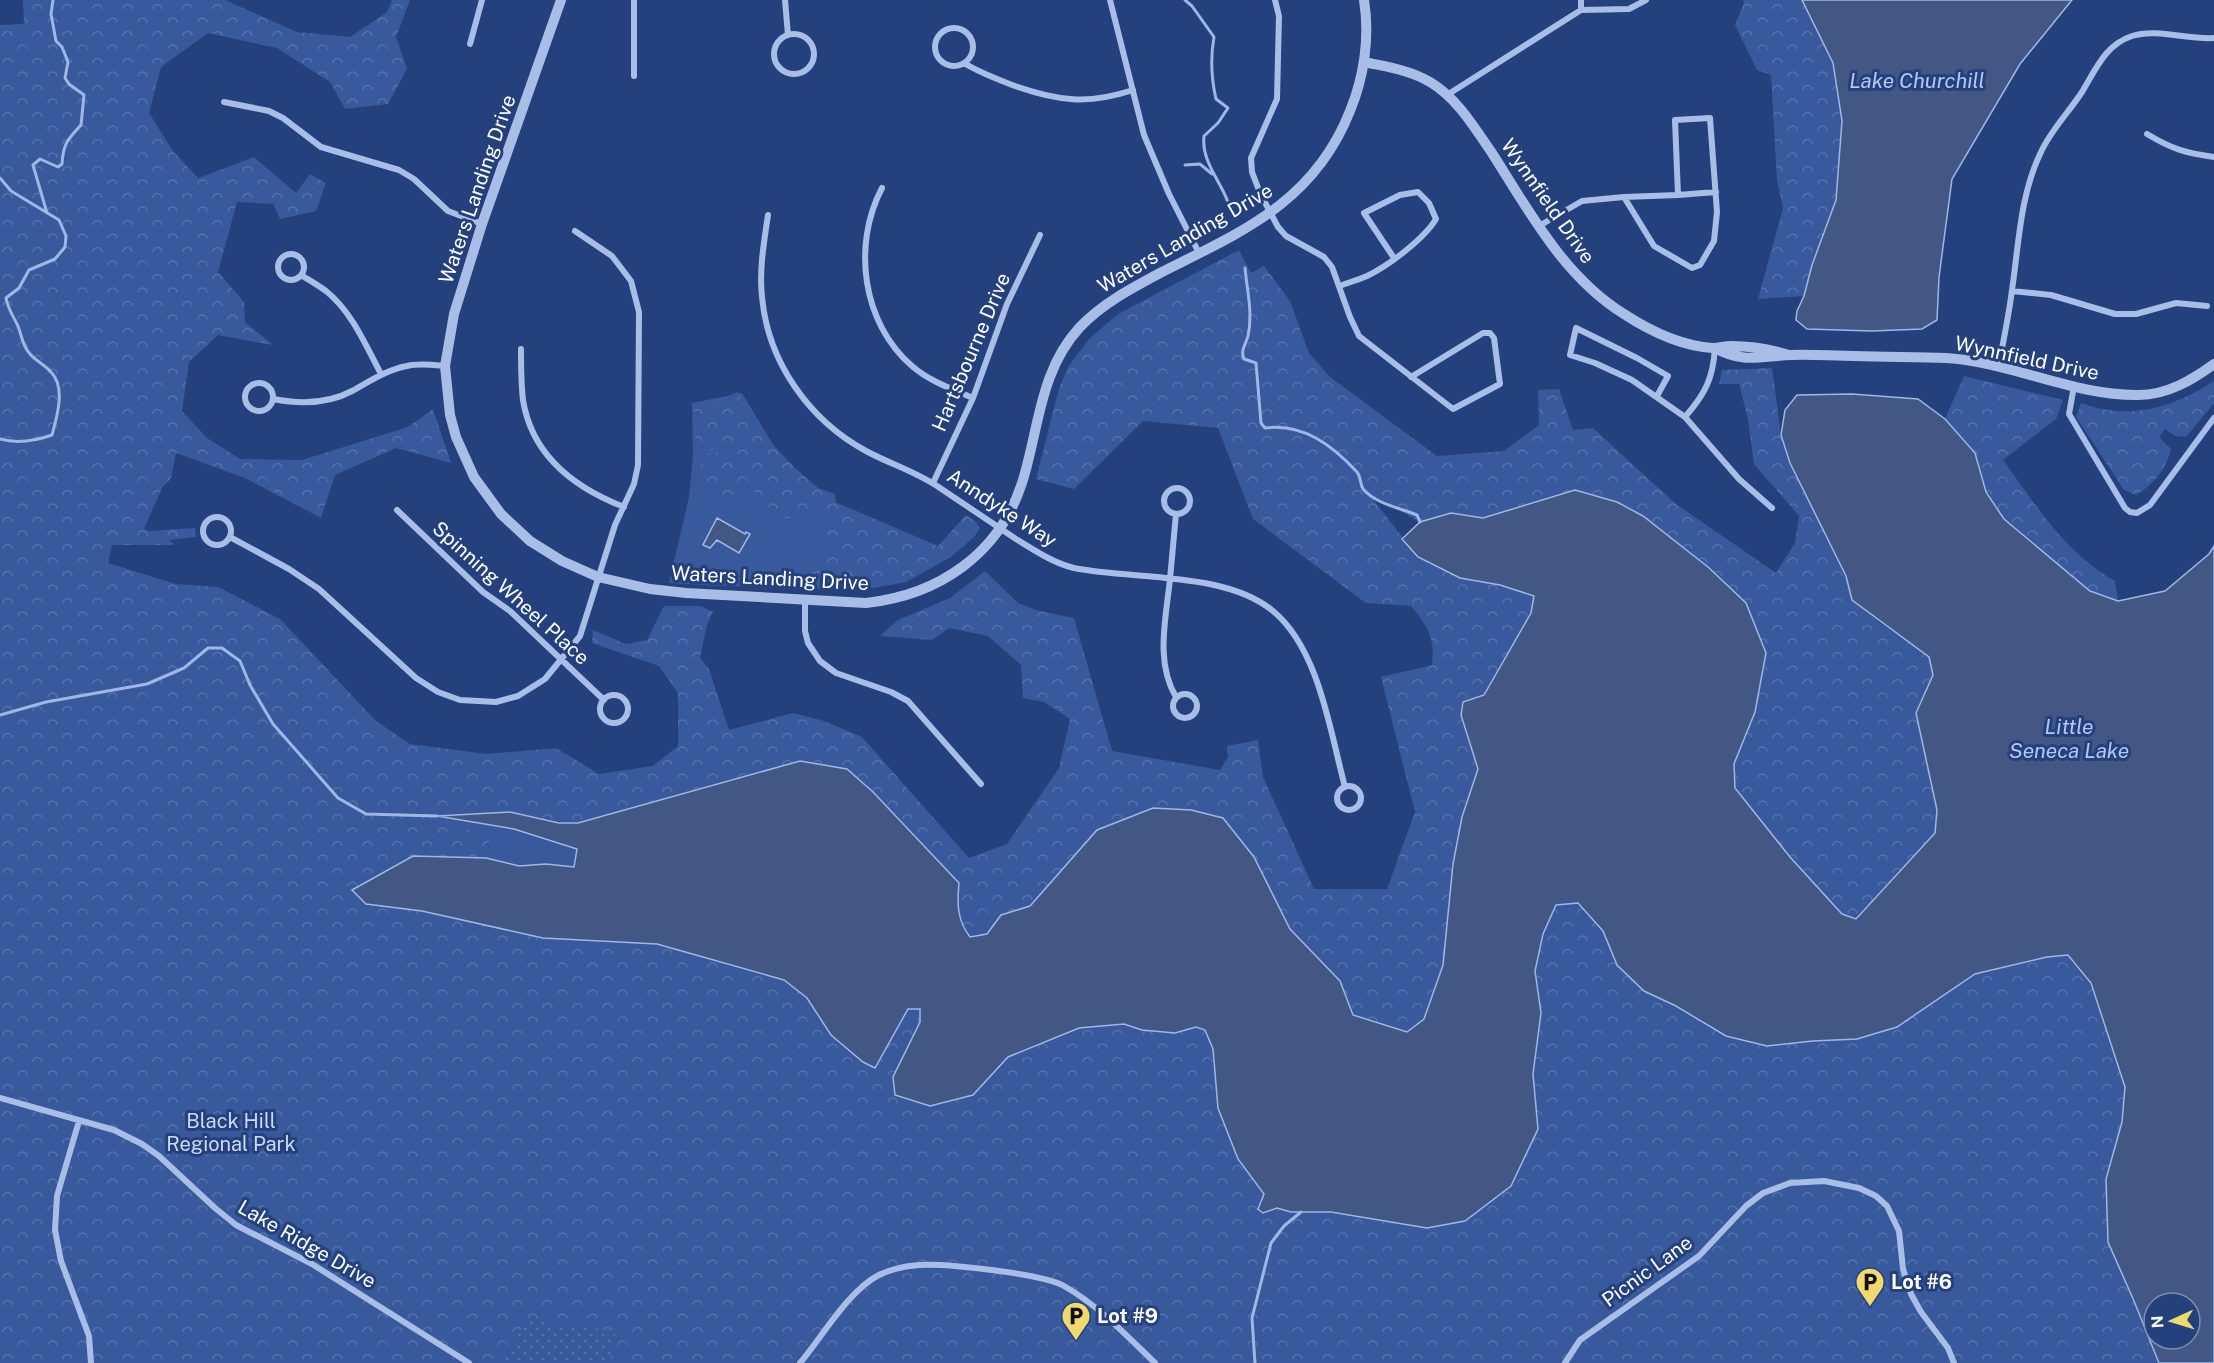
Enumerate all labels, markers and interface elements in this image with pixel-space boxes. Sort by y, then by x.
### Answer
water label: Lake Churchill [1849,68,1985,93]
street label: Waters Landing Drive [433,91,521,287]
street label: Wynnfield Drive [1496,134,1600,268]
street label: Waters Landing Drive [1093,178,1277,298]
street label: Hartsbourne Drive [927,269,1015,435]
street label: Wynnfield Drive [1953,331,2101,385]
street label: Anndyke Way [943,464,1062,553]
street label: Spinning Wheel Place [428,516,594,670]
street label: Waters Landing Drive [670,561,870,595]
water label: Little Seneca Lake [2009,714,2129,763]
park label: Black Hill Regional Park [166,1109,296,1156]
street label: Lake Ridge Drive [234,1195,380,1293]
street label: Picnic Lane [1597,1230,1697,1312]
parking icon: Lot #6 [1854,1266,1886,1308]
place label: Lot #6 [1891,1270,1952,1294]
north arrow [2142,1291,2202,1351]
parking icon: Lot #9 [1060,1300,1092,1342]
place label: Lot #9 [1097,1304,1158,1328]
text: N [2148,1315,2167,1329]

